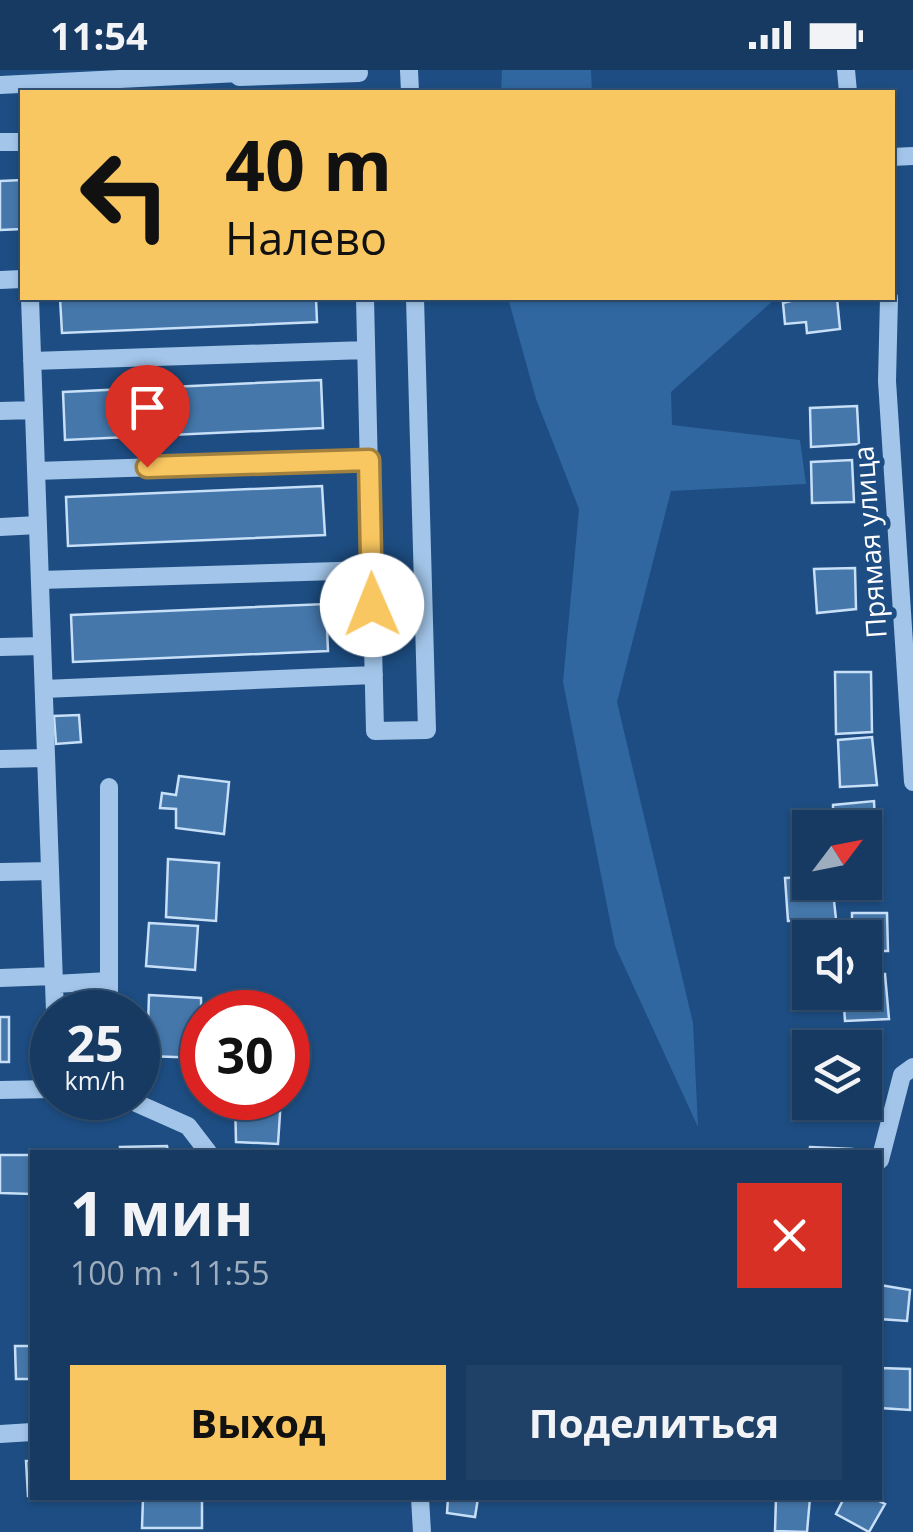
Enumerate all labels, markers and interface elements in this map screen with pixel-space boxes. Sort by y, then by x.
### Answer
text: 11:54 [50,9,148,61]
text: 40 m [225,116,392,212]
icon: left [60,130,190,260]
text: Налево [225,207,387,268]
pin [105,365,190,468]
icon: arrive [120,380,175,435]
street label: Прямая улица [843,445,895,640]
position arrow [320,553,424,657]
north arrow [792,810,882,900]
map controls [792,810,882,1120]
button: sound [792,920,882,1010]
speed limit sign: 30 [180,990,310,1120]
text: 25 [66,1009,124,1077]
button: layers [792,1030,882,1120]
text: km/h [65,1063,125,1097]
text: 1 мин [70,1172,254,1254]
button: close [737,1183,842,1288]
text: 100 m · 11:55 [70,1251,269,1294]
button: Выход [70,1365,446,1480]
button: Поделиться [466,1365,842,1480]

